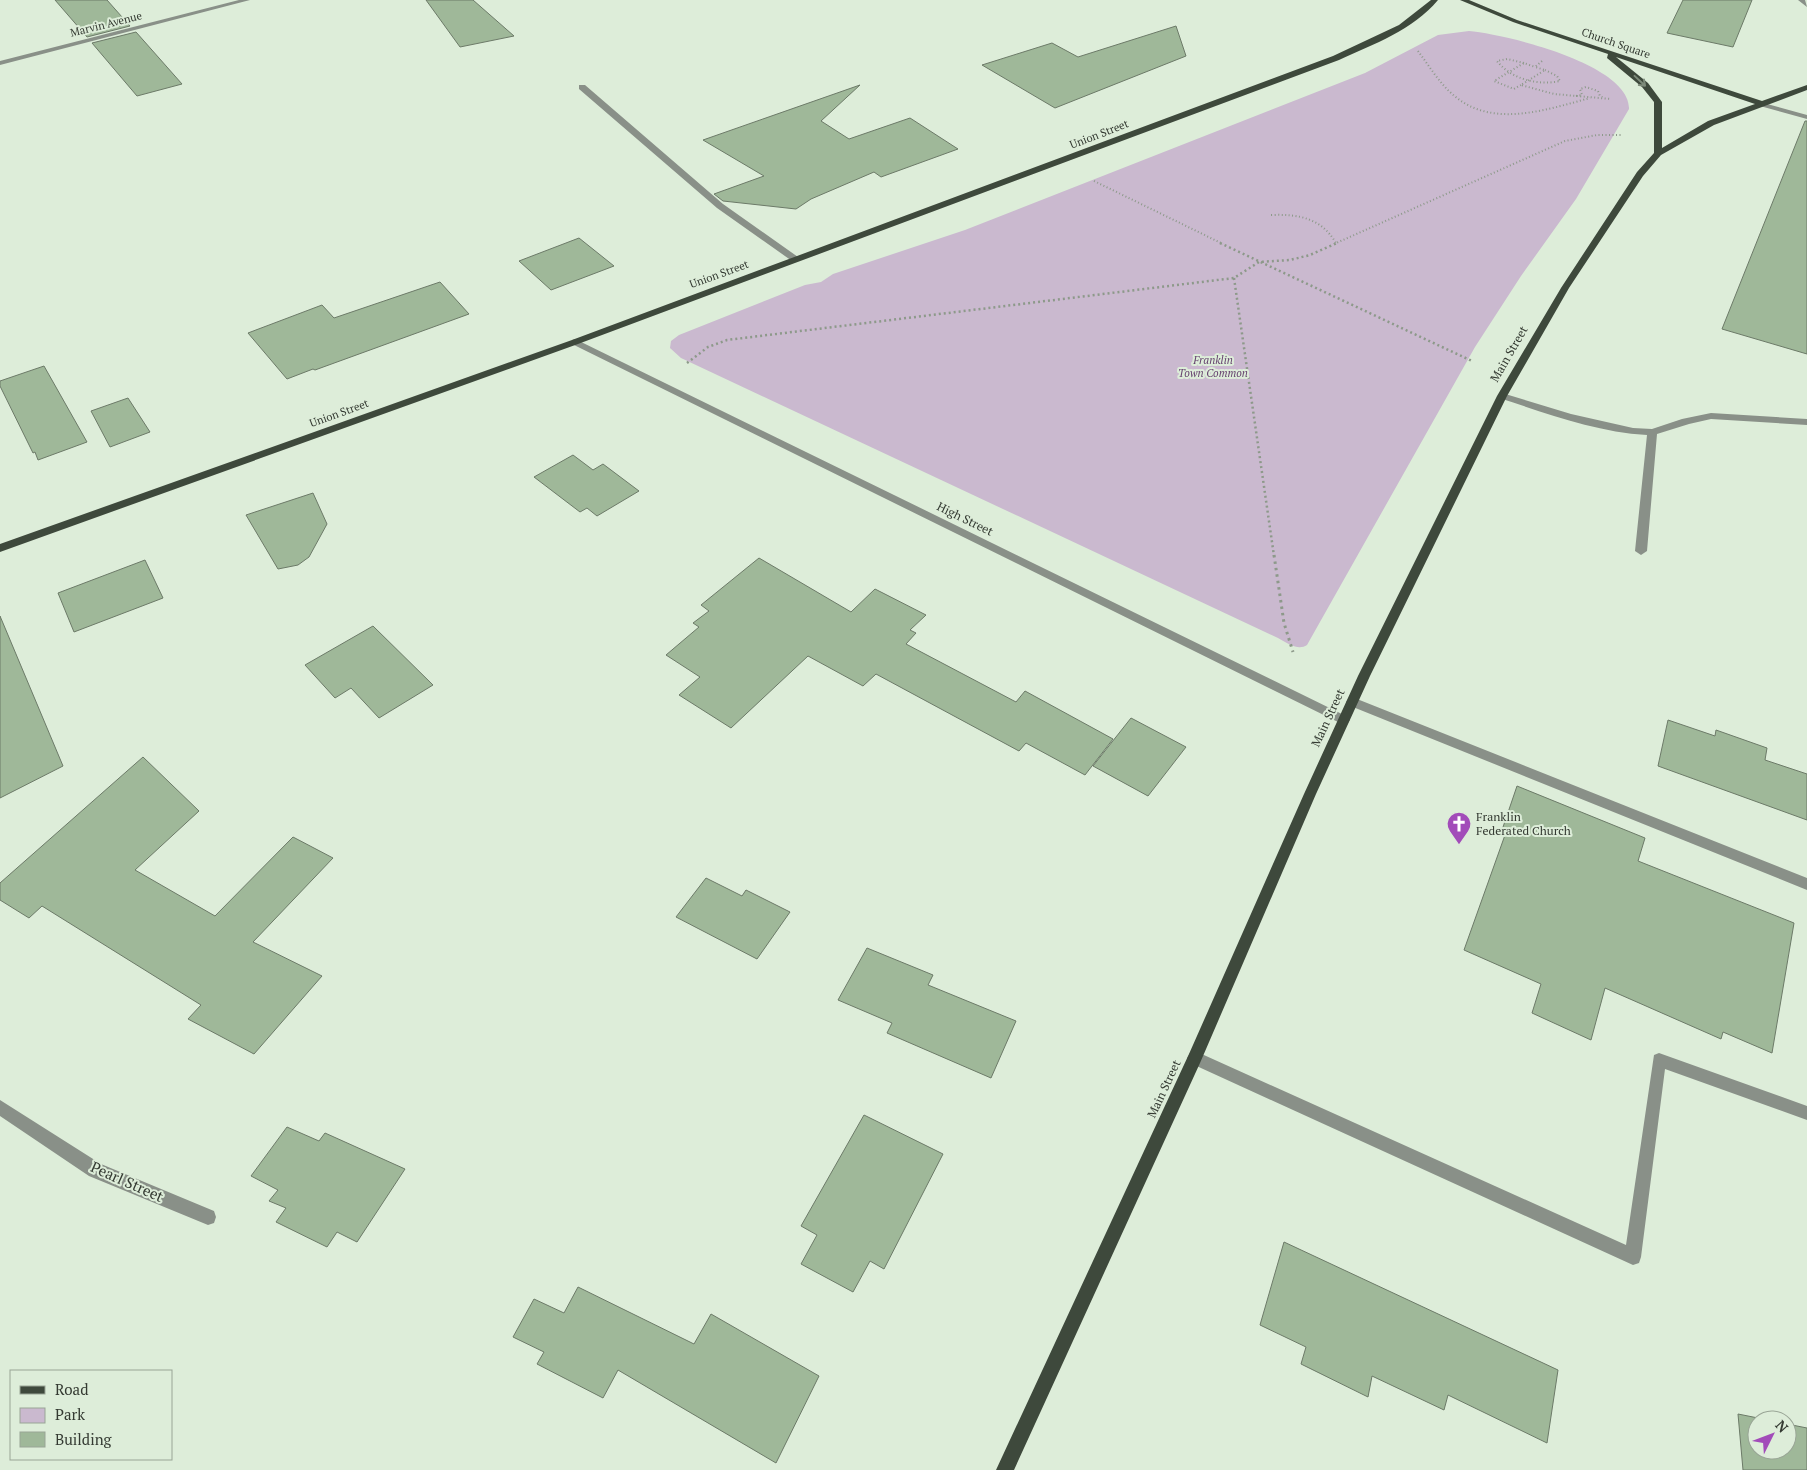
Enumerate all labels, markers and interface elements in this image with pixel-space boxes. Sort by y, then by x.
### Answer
street label: Marvin Avenue [69,8,144,40]
street label: Church Square [1580,25,1653,61]
one-way arrow [1634,75,1647,87]
street label: Union Street [1068,116,1130,152]
street label: Union Street [688,257,750,291]
street label: Main Street [1487,323,1531,384]
park label: Franklin Town Common [1178,353,1248,380]
street label: Union Street [308,396,370,430]
street label: High Street [935,499,996,539]
street label: Main Street [1308,686,1348,749]
place label: Franklin Federated Church [1476,809,1571,838]
church icon: Franklin Federated Church [1446,811,1472,845]
street label: Main Street [1144,1057,1184,1120]
street label: Pearl Street [88,1156,167,1206]
legend [10,1370,172,1460]
text: Road [55,1379,88,1399]
text: Park [55,1404,85,1424]
north arrow [1747,1410,1797,1460]
text: N [1771,1416,1793,1437]
text: Building [55,1429,113,1449]

